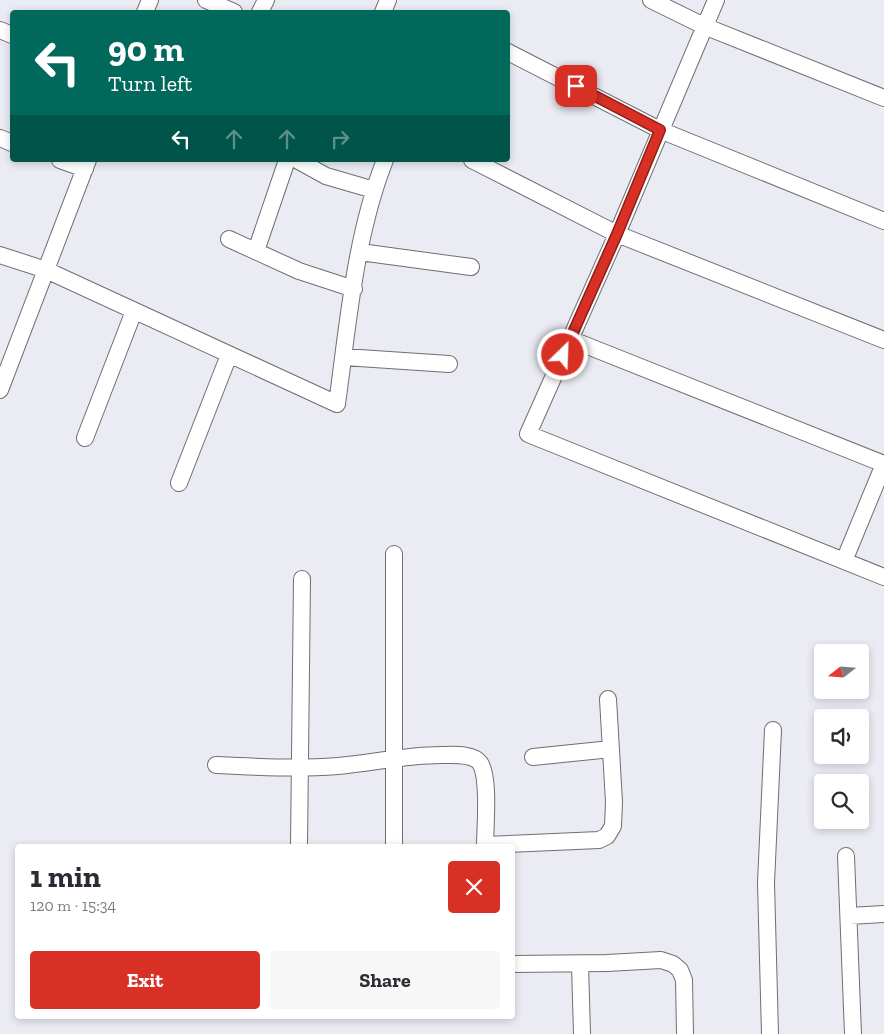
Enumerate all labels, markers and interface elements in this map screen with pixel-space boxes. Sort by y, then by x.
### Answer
text: 90 m [108,28,184,70]
icon: left [25,30,90,95]
pin [555,65,597,107]
text: Turn left [108,70,192,97]
icon: arrive [562,72,590,100]
icon: left [167,125,195,153]
icon: ahead [220,125,248,153]
icon: ahead [273,125,301,153]
icon: right [326,125,354,153]
position arrow [536,328,588,380]
north arrow [814,644,869,699]
map controls [814,644,869,829]
button: sound [814,709,869,764]
button: search [814,774,869,829]
text: 1 min [30,859,101,895]
button: close [448,861,500,913]
text: 120 m · 15:34 [30,896,116,915]
button: Exit [30,951,260,1009]
button: Share [270,951,500,1009]

